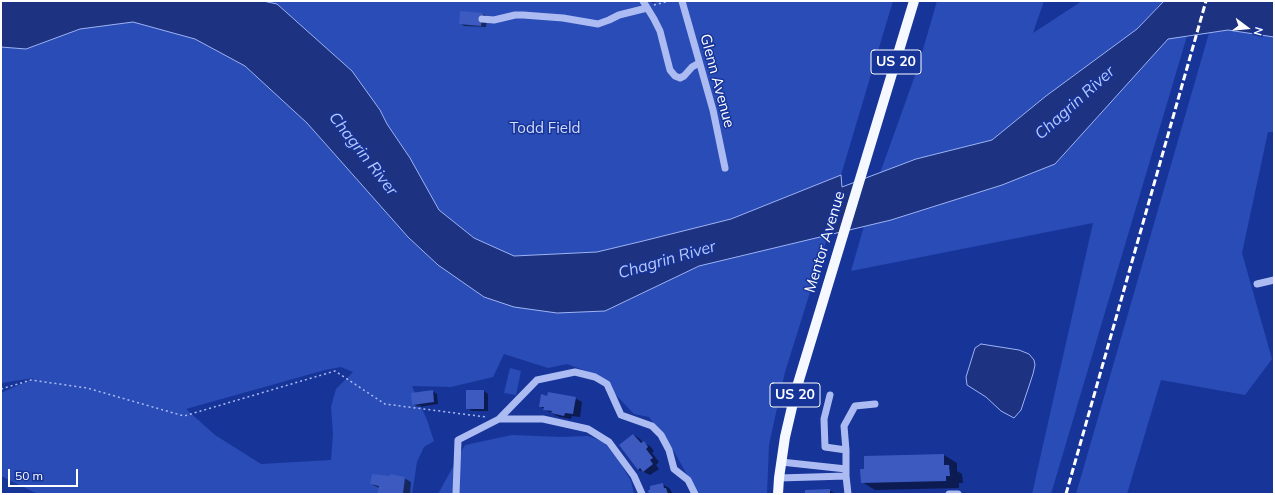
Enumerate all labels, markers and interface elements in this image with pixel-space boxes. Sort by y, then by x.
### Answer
north arrow [1227,8,1267,48]
text: N [1251,25,1266,37]
street label: Glenn Avenue [696,32,738,130]
road number: US 20 [871,50,921,74]
water label: Chagrin River [1031,62,1119,144]
water label: Chagrin River [324,108,402,200]
park label: Todd Field [509,119,581,137]
street label: Mentor Avenue [801,189,849,295]
water label: Chagrin River [616,237,718,283]
road number: US 20 [770,383,820,407]
scale bar [10,461,80,487]
text: 50 m [15,468,43,483]

